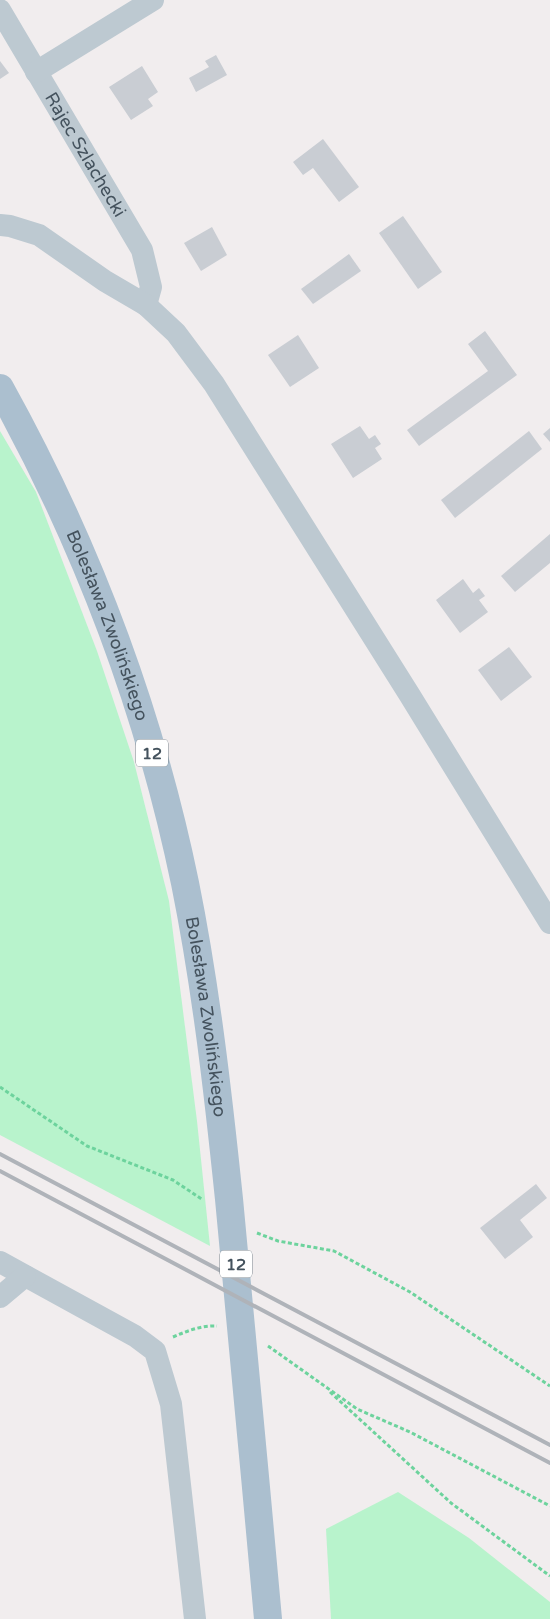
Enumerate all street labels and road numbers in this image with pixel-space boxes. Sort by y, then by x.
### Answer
street label: Rajec Szlachecki [40,88,131,221]
street label: Bolesława Zwolińskiego [61,527,153,723]
road number: 12 [136,740,168,766]
street label: Bolesława Zwolińskiego [181,915,231,1118]
road number: 12 [220,1250,252,1278]

